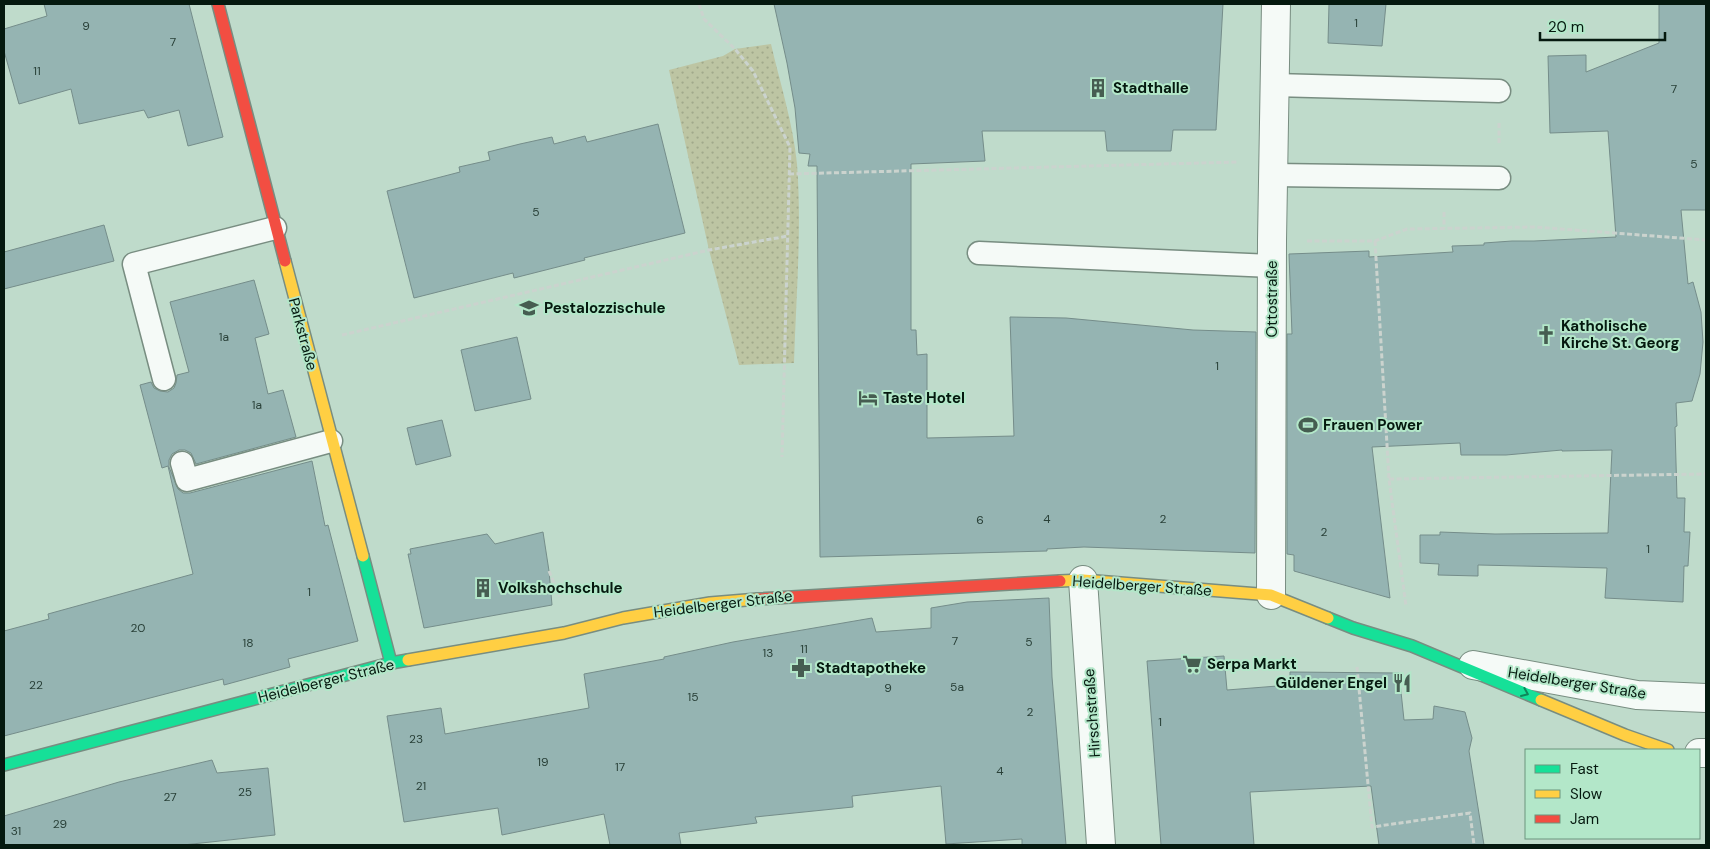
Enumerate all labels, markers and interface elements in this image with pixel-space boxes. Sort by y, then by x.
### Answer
scale bar [1540,10,1665,42]
house number: 1 [1354,15,1358,31]
text: 20 m [1548,17,1584,37]
house number: 9 [82,18,90,34]
house number: 7 [170,34,176,50]
house number: 11 [33,63,41,79]
building icon: Stadthalle [1087,77,1109,99]
place label: Stadthalle [1113,78,1189,98]
house number: 7 [1671,81,1677,97]
house number: 5 [1690,156,1698,172]
house number: 5 [532,204,540,220]
street label: Ottostraße [1262,260,1282,338]
street label: Parkstraße [284,296,322,372]
school or university icon: Pestalozzischule [518,297,540,319]
place label: Pestalozzischule [544,298,666,318]
place label: Katholische Kirche St. Georg [1561,316,1680,353]
church icon: Katholische Kirche St. Georg [1535,324,1557,346]
house number: 1a [219,329,229,345]
house number: 1 [1215,358,1219,374]
hotel icon: Taste Hotel [857,387,879,409]
place label: Taste Hotel [883,388,965,408]
house number: 1a [252,397,262,413]
sports icon: Frauen Power [1297,414,1319,436]
place label: Frauen Power [1323,415,1422,435]
house number: 4 [1043,511,1051,527]
house number: 2 [1160,511,1167,527]
house number: 6 [976,512,984,528]
house number: 2 [1321,524,1328,540]
house number: 1 [1646,541,1650,557]
street label: Heidelberger Straße [1072,571,1212,601]
building icon: Volkshochschule [472,577,494,599]
place label: Volkshochschule [498,578,623,598]
house number: 1 [307,584,311,600]
street label: Heidelberger Straße [653,586,793,622]
house number: 20 [130,620,146,636]
house number: 7 [952,633,958,649]
house number: 5 [1025,634,1033,650]
house number: 18 [242,635,254,651]
house number: 11 [800,641,808,657]
house number: 13 [763,645,773,661]
supermarket icon: Serpa Markt [1181,653,1203,675]
street label: Heidelberger Straße [256,654,396,708]
place label: Serpa Markt [1207,654,1297,674]
pharmacy icon: Stadtapotheke [790,657,812,679]
place label: Stadtapotheke [816,658,926,678]
street label: Heidelberger Straße [1507,662,1647,704]
street label: Hirschstraße [1079,668,1105,758]
restaurant icon: Güldener Engel [1391,672,1413,694]
place label: Güldener Engel [1276,673,1387,693]
house number: 22 [29,677,43,693]
house number: 5a [950,679,964,695]
house number: 9 [884,680,892,696]
one-way arrow [1520,687,1529,698]
house number: 15 [687,689,699,705]
house number: 2 [1027,704,1034,720]
house number: 1 [1158,714,1162,730]
house number: 23 [409,731,423,747]
legend [1525,749,1700,839]
house number: 19 [537,754,549,770]
house number: 17 [615,759,625,775]
text: Fast [1570,759,1599,779]
house number: 4 [996,763,1004,779]
house number: 21 [416,778,426,794]
house number: 25 [238,784,252,800]
text: Slow [1570,784,1603,804]
house number: 27 [163,789,177,805]
text: Jam [1570,809,1599,829]
house number: 29 [53,816,67,832]
house number: 31 [11,823,21,839]

